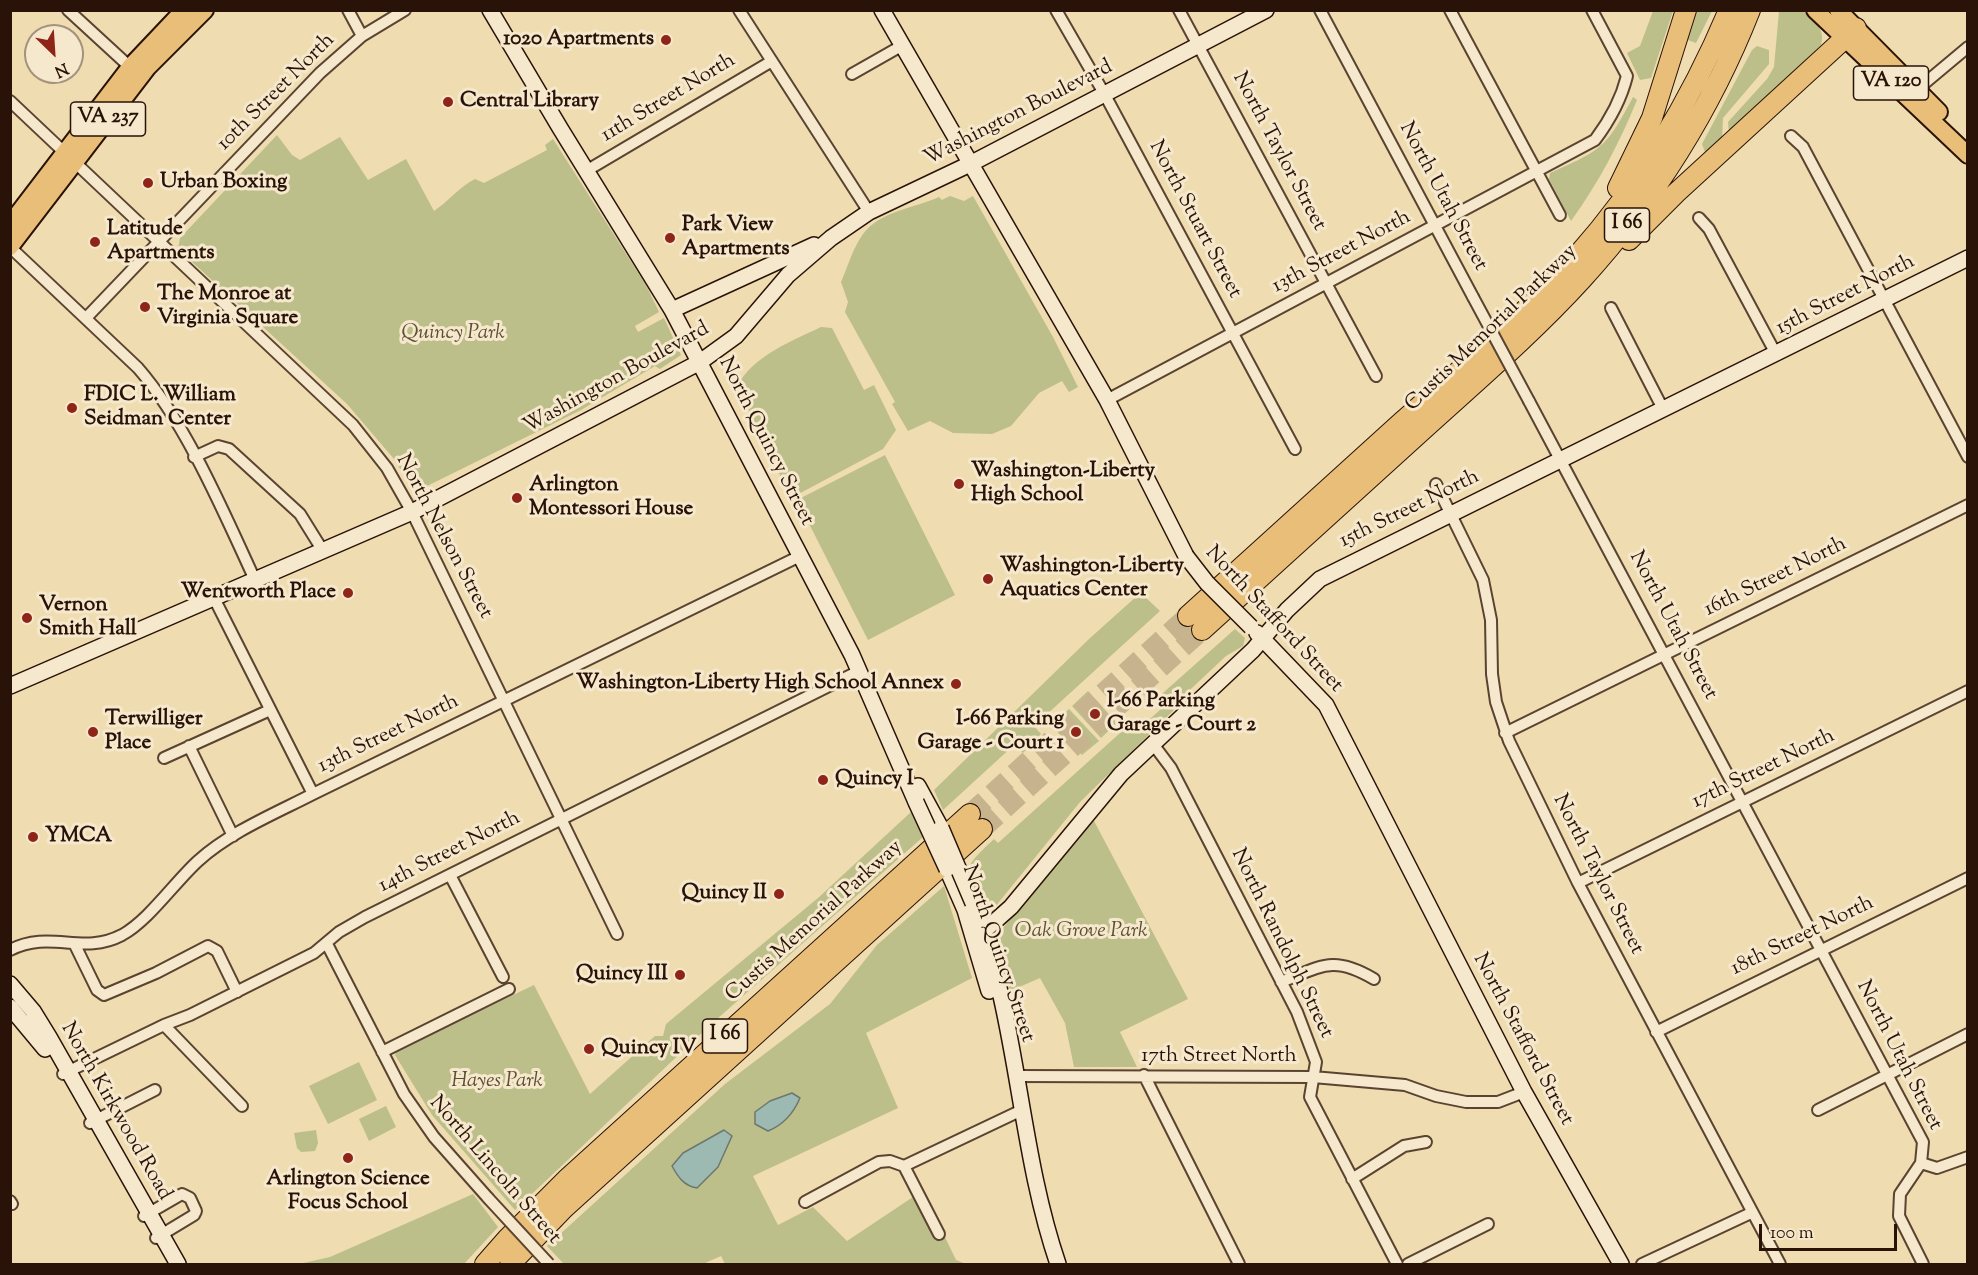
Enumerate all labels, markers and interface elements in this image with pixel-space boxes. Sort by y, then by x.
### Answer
north arrow [24,24,84,84]
place label: 1020 Apartments [503,27,654,53]
street label: 10th Street North [213,29,341,157]
marker: 1020 Apartments [659,33,673,47]
street label: 11th Street North [597,49,741,149]
street label: Washington Boulevard [920,55,1118,173]
text: N [50,56,72,82]
road number: VA 120 [1854,66,1928,100]
street label: North Taylor Street [1226,68,1330,236]
place label: Central Library [460,89,599,115]
marker: Central Library [441,95,455,109]
road number: VA 237 [70,102,146,136]
street label: North Utah Street [1392,118,1492,276]
street label: North Stuart Street [1142,137,1246,303]
place label: Urban Boxing [160,170,287,196]
marker: Urban Boxing [141,176,155,190]
street label: 13th Street North [1268,206,1416,300]
road number: I 66 [1604,208,1650,242]
place label: Park View Apartments [682,213,790,263]
place label: Latitude Apartments [107,217,215,267]
marker: Park View Apartments [663,231,677,245]
marker: Latitude Apartments [88,235,102,249]
street label: Custis Memorial Parkway [1401,240,1583,418]
street label: 15th Street North [1772,250,1920,342]
place label: The Monroe at Virginia Square [157,282,298,332]
marker: The Monroe at Virginia Square [138,300,152,314]
street label: Washington Boulevard [520,317,714,441]
park label: Quincy Park [401,321,505,347]
street label: North Quincy Street [712,354,818,530]
place label: FDIC L. William Seidman Center [84,383,236,433]
marker: FDIC L. William Seidman Center [65,401,79,415]
street label: North Nelson Street [389,450,497,624]
place label: Washington-Liberty High School [971,459,1155,509]
street label: 15th Street North [1336,465,1484,555]
place label: Arlington Montessori House [529,473,693,523]
marker: Washington-Liberty High School [952,477,966,491]
marker: Arlington Montessori House [510,491,524,505]
street label: 16th Street North [1701,533,1851,623]
street label: North Stafford Street [1199,541,1347,699]
street label: North Utah Street [1622,547,1722,705]
place label: Washington-Liberty Aquatics Center [1000,554,1184,604]
marker: Washington-Liberty Aquatics Center [981,572,995,586]
place label: Wentworth Place [181,580,336,606]
marker: Wentworth Place [341,586,355,600]
place label: Vernon Smith Hall [39,593,137,643]
marker: Vernon Smith Hall [20,611,34,625]
place label: Washington-Liberty High School Annex [576,671,944,697]
marker: Washington-Liberty High School Annex [949,677,963,691]
place label: I-66 Parking Garage - Court 2 [1107,689,1256,739]
street label: 13th Street North [315,690,463,780]
place label: Terwilliger Place [105,707,203,757]
place label: I-66 Parking Garage - Court 1 [918,707,1064,757]
marker: I-66 Parking Garage - Court 2 [1088,707,1102,721]
marker: Terwilliger Place [86,725,100,739]
marker: I-66 Parking Garage - Court 1 [1069,725,1083,739]
street label: 17th Street North [1689,725,1839,815]
place label: Quincy I [835,767,914,793]
marker: Quincy I [816,773,830,787]
street label: North Taylor Street [1546,791,1648,959]
street label: 14th Street North [375,806,525,900]
place label: YMCA [45,824,112,850]
marker: YMCA [26,830,40,844]
street label: Custis Memorial Parkway [721,836,909,1008]
street label: North Randolph Street [1224,845,1338,1043]
street label: North Quincy Street [955,862,1039,1046]
place label: Quincy II [682,881,767,907]
marker: Quincy II [772,887,786,901]
street label: 18th Street North [1728,892,1878,982]
park label: Oak Grove Park [1015,919,1147,945]
street label: North Stafford Street [1466,950,1578,1130]
place label: Quincy III [576,962,668,988]
marker: Quincy III [673,968,687,982]
street label: North Utah Street [1849,977,1947,1135]
street label: North Kirkwood Road [54,1019,176,1205]
road number: I 66 [702,1019,748,1053]
place label: Quincy IV [601,1036,697,1062]
marker: Quincy IV [582,1042,596,1056]
street label: 17th Street North [1141,1044,1297,1070]
park label: Hayes Park [451,1069,543,1095]
street label: North Lincoln Street [423,1092,565,1250]
marker: Arlington Science Focus School [341,1151,355,1165]
place label: Arlington Science Focus School [266,1167,430,1217]
scale bar [1762,1212,1900,1250]
text: 100 m [1770,1221,1814,1247]

